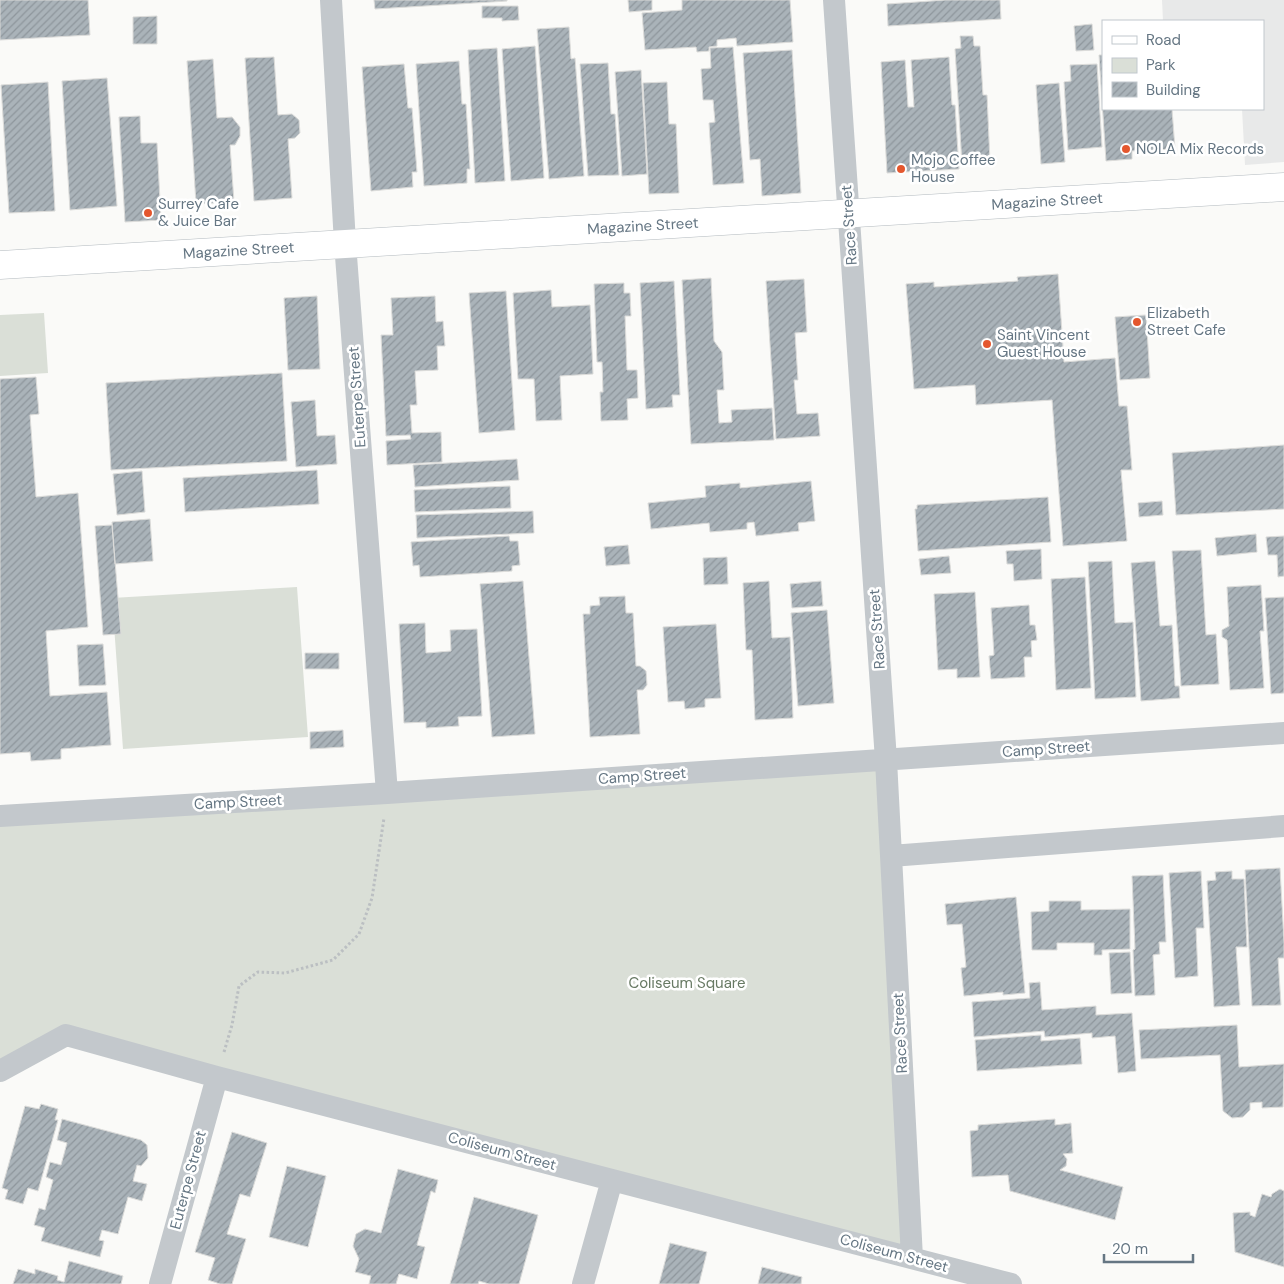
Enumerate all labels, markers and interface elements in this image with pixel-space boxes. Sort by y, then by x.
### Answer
legend [1102,20,1264,110]
text: Road [1146,30,1181,50]
text: Park [1146,55,1176,75]
text: Building [1146,80,1201,100]
place label: NOLA Mix Records [1136,139,1264,159]
marker: NOLA Mix Records [1120,143,1132,155]
place label: Mojo Coffee House [911,150,996,187]
marker: Mojo Coffee House [895,163,907,175]
street label: Race Street [836,184,862,266]
street label: Magazine Street [991,188,1103,215]
place label: Surrey Cafe & Juice Bar [158,194,239,231]
marker: Surrey Cafe & Juice Bar [142,207,154,219]
street label: Magazine Street [587,213,699,239]
street label: Magazine Street [182,237,295,264]
place label: Elizabeth Street Cafe [1147,303,1226,340]
marker: Elizabeth Street Cafe [1131,316,1143,328]
place label: Saint Vincent Guest House [997,325,1090,362]
marker: Saint Vincent Guest House [981,338,993,350]
street label: Euterpe Street [343,346,371,448]
street label: Race Street [864,588,890,670]
street label: Camp Street [1001,736,1091,762]
street label: Camp Street [597,763,687,789]
street label: Camp Street [193,790,283,814]
park label: Coliseum Square [628,973,746,993]
street label: Race Street [888,992,912,1074]
street label: Coliseum Street [446,1127,558,1175]
street label: Euterpe Street [165,1128,211,1231]
street label: Coliseum Street [838,1229,950,1277]
scale bar [1104,1232,1193,1264]
text: 20 m [1112,1239,1148,1259]

